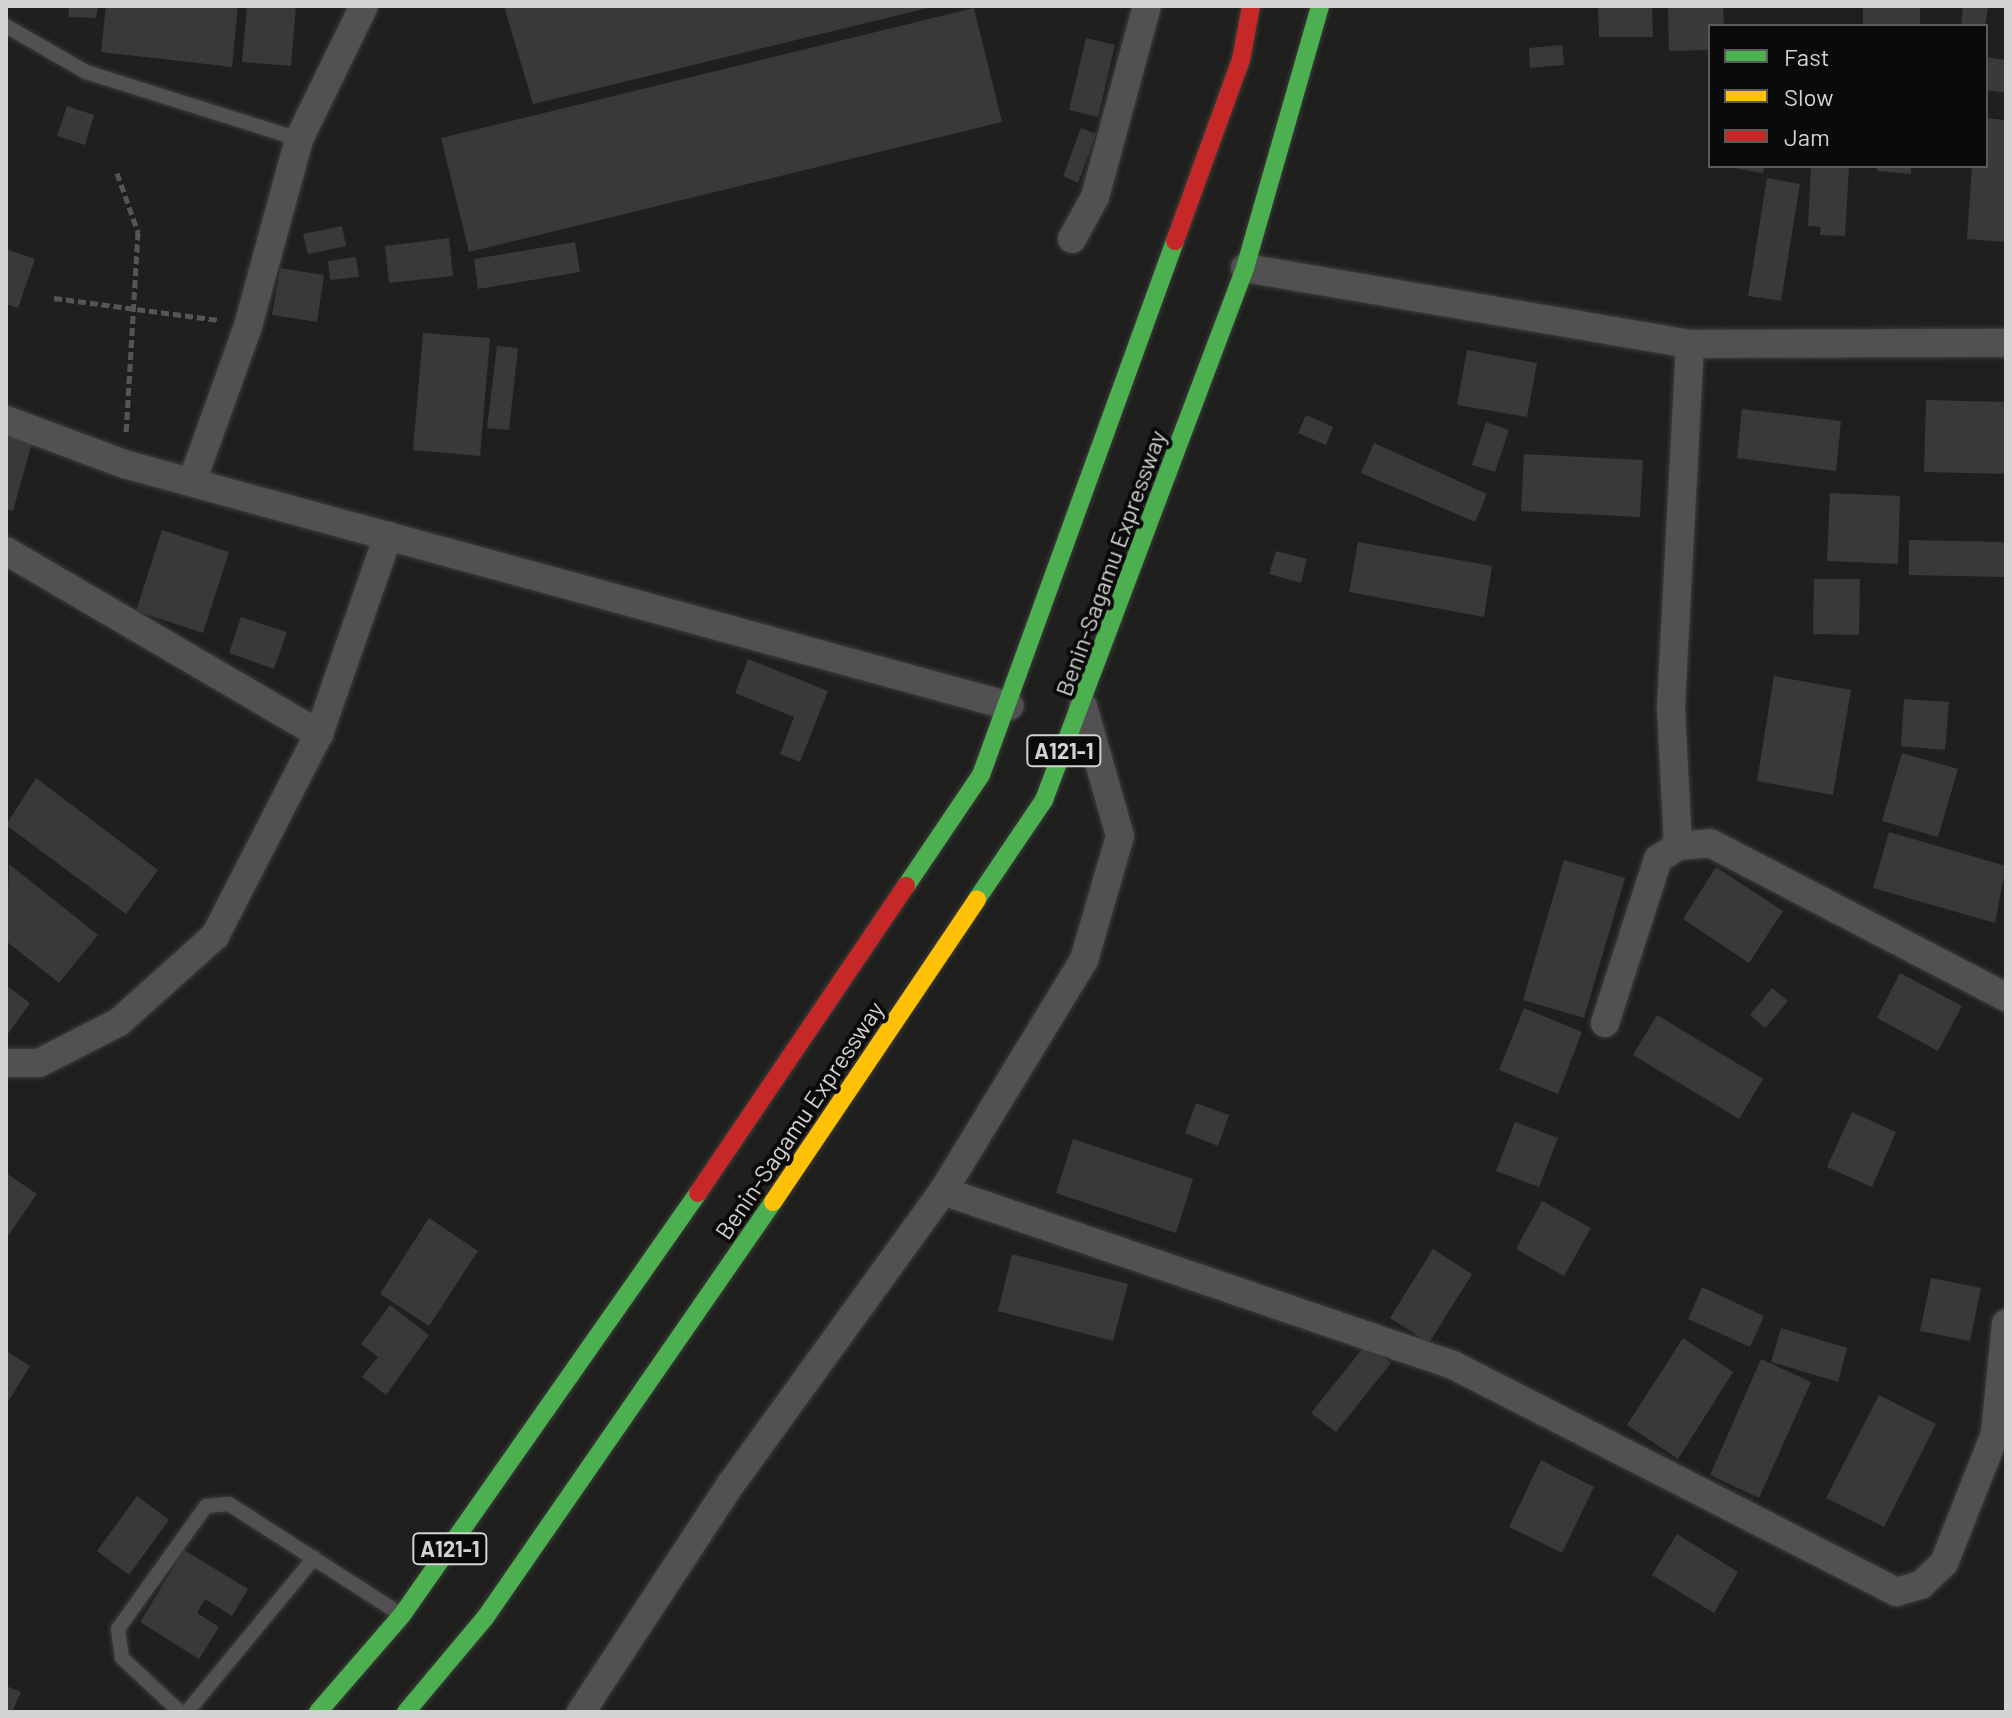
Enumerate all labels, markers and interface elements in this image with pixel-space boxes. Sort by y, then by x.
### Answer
legend [1708,24,1988,168]
text: Fast [1784,42,1829,71]
text: Slow [1784,82,1833,111]
text: Jam [1784,122,1830,151]
street label: Benin-Sagamu Expressway [1048,426,1172,700]
road number: A121-1 [1026,733,1102,769]
street label: Benin-Sagamu Expressway [709,996,889,1244]
road number: A121-1 [412,1531,488,1567]

